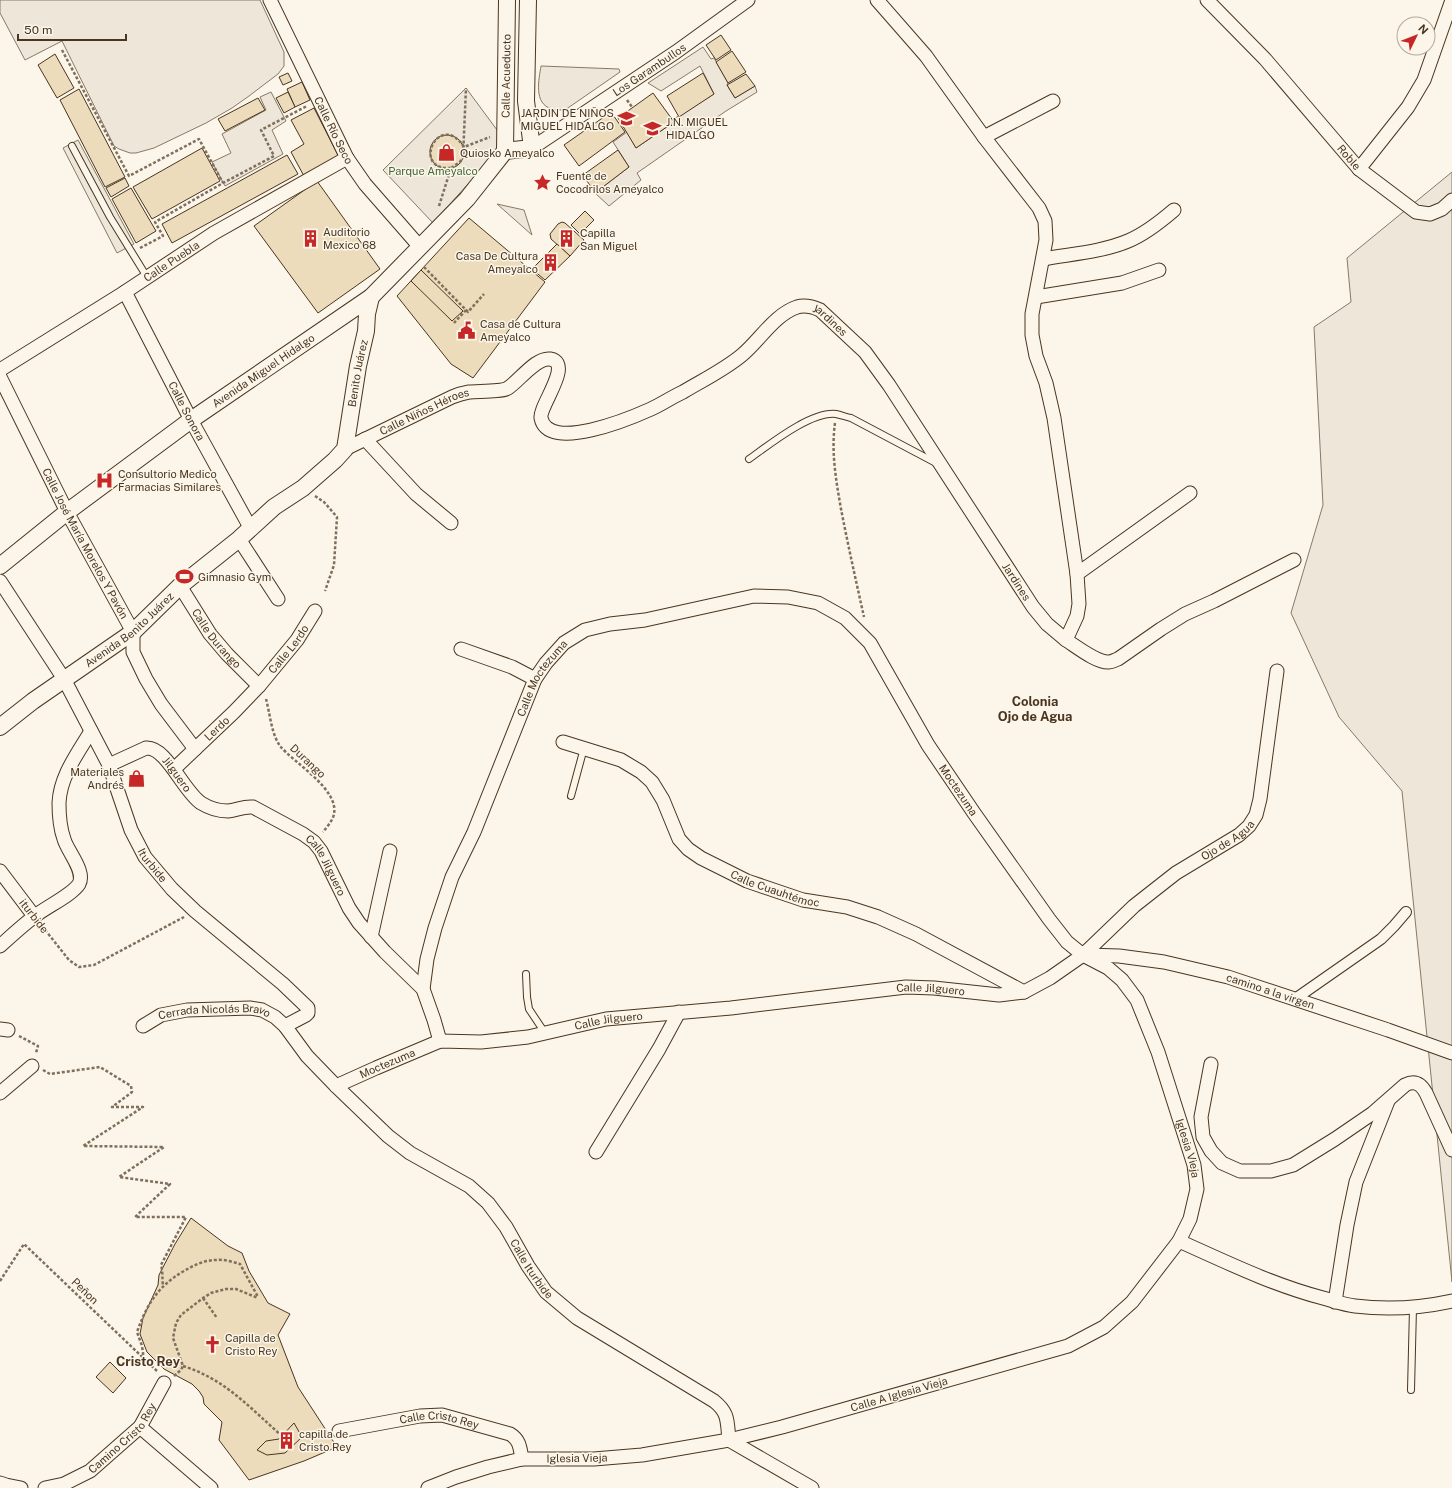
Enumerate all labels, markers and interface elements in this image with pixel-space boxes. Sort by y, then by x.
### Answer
scale bar [18,16,126,42]
north arrow [1396,16,1436,56]
text: N [1416,22,1431,36]
text: 50 m [24,23,52,37]
street label: Calle Acueducto [499,34,513,118]
street label: Los Garambullos [610,41,688,98]
street label: Calle Río Seco [312,95,355,166]
place label: JARDIN DE NIÑOS MIGUEL HIDALGO [521,107,614,132]
school or university icon: JARDIN DE NIÑOS MIGUEL HIDALGO [617,109,637,129]
place label: J.N. MIGUEL HIDALGO [666,116,728,141]
school or university icon: J.N. MIGUEL HIDALGO [643,118,663,138]
street label: Roble [1335,142,1363,172]
shop icon: Quiosko Ameyalco [437,143,457,163]
place label: Quiosko Ameyalco [460,147,554,159]
park label: Parque Ameyalco [388,165,478,177]
place label: Fuente de Cocodrilos Ameyalco [556,170,664,195]
place icon: Fuente de Cocodrilos Ameyalco [533,172,553,192]
place label: Auditorio Mexico 68 [323,226,376,251]
place label: Capilla San Miguel [580,227,638,252]
building icon: Auditorio Mexico 68 [300,228,320,248]
building icon: Capilla San Miguel [557,229,577,249]
street label: Calle Puebla [141,239,201,284]
place label: Casa De Cultura Ameyalco [456,250,538,275]
building icon: Casa De Cultura Ameyalco [541,252,561,272]
street label: Jardines [811,302,850,338]
place label: Casa de Cultura Ameyalco [480,318,561,343]
public building icon: Casa de Cultura Ameyalco [457,320,477,340]
street label: Avenida Miguel Hidalgo [210,331,317,410]
street label: Benito Juárez [346,338,370,408]
street label: Calle Sonora [166,379,207,443]
street label: Calle Niños Héroes [378,386,471,437]
street label: Calle José María Morelos Y Pavón [40,466,130,621]
place label: Consultorio Medico Farmacias Similares [118,468,221,493]
hospital icon: Consultorio Medico Farmacias Similares [95,470,115,490]
street label: Jardines [1000,561,1033,603]
sports icon: Gimnasio Gym [175,567,195,587]
place label: Gimnasio Gym [198,571,271,583]
street label: Avenida Benito Juárez [83,590,176,669]
street label: Calle Durango [190,606,243,670]
street label: Calle Lerdo [266,623,311,676]
street label: Calle Moctezuma [515,638,570,718]
district label: Colonia Ojo de Agua [998,694,1072,724]
street label: Lerdo [202,714,232,743]
street label: Durango [288,742,328,780]
street label: Jilguero [160,754,194,794]
street label: Moctezuma [937,762,980,818]
place label: Materiales Andrés [70,766,124,791]
shop icon: Materiales Andrés [127,768,147,788]
street label: Ojo de Agua [1199,819,1257,863]
street label: Calle Jilguero [304,832,348,898]
street label: Iturbide [135,846,170,885]
street label: Calle Cuauhtémoc [729,868,820,909]
street label: iturbide [17,897,51,935]
street label: camino a la virgen [1225,971,1316,1011]
street label: Calle Jilguero [895,981,966,997]
street label: Cerrada Nicolás Bravo [157,1002,273,1021]
street label: Calle Jilguero [573,1010,643,1032]
street label: Moctezuma [358,1046,417,1081]
street label: Iglesia Vieja [1174,1117,1202,1179]
street label: Calle Iturbide [508,1237,555,1301]
street label: Peñon [69,1276,101,1306]
place label: Capilla de Cristo Rey [225,1332,277,1357]
church icon: Capilla de Cristo Rey [202,1334,222,1354]
district label: Cristo Rey [116,1354,181,1369]
street label: Calle A Iglesia Vieja [849,1374,949,1414]
street label: Camino Cristo Rey [86,1401,158,1476]
street label: Calle Cristo Rey [398,1409,480,1431]
place label: capilla de Cristo Rey [299,1428,351,1453]
building icon: capilla de Cristo Rey [276,1430,296,1450]
street label: Iglesia Vieja [546,1451,608,1465]

